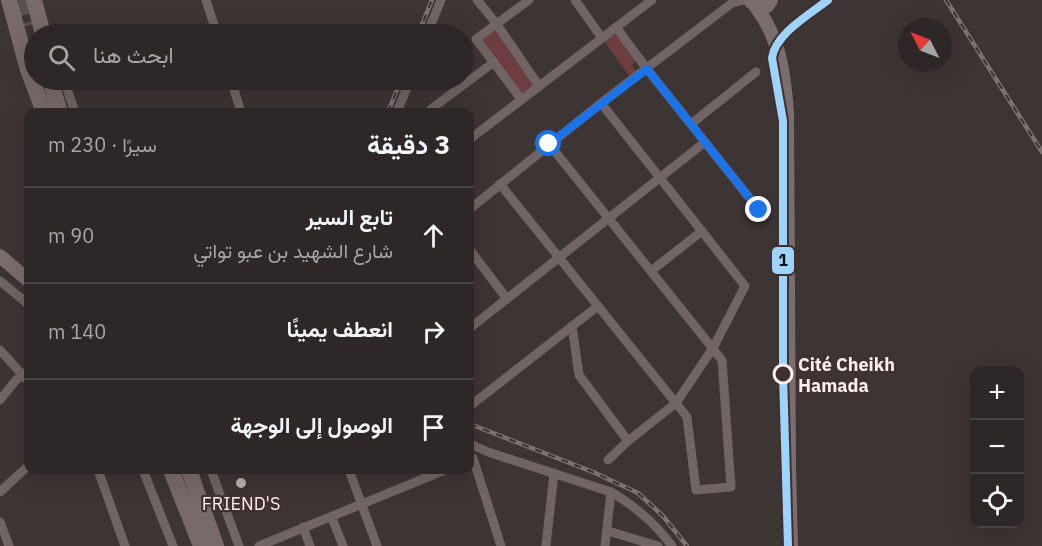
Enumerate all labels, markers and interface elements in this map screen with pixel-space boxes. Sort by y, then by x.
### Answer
north arrow [898,18,952,72]
search box [24,24,474,90]
text: ابحث هنا [93,40,174,69]
icon: search [45,41,78,74]
text: 3 دقيقة [367,127,450,161]
route start [535,130,561,156]
text: سيرًا · 230 m [48,131,157,158]
route end [745,196,771,222]
text: تابع السير [306,202,393,231]
icon: ahead [417,219,450,252]
text: 90 m [48,222,94,249]
text: شارع الشهيد بن عبو تواتي [193,237,393,264]
line badge: 1 [771,246,795,275]
text: 1 [778,250,788,270]
text: انعطف يمينًا [286,314,393,343]
icon: right [417,315,450,348]
text: 140 m [48,318,106,345]
place label: Cité Cheikh Hamada [798,353,895,397]
marker: Cité Cheikh Hamada [773,364,793,384]
map controls [970,366,1024,528]
button: + [970,366,1024,420]
text: الوصول إلى الوجهة [231,410,393,439]
icon: arrive [417,411,450,444]
button: − [970,420,1024,474]
button: locate [970,474,1024,528]
marker: FRIEND'S [234,476,248,490]
place label: FRIEND'S [202,492,280,515]

